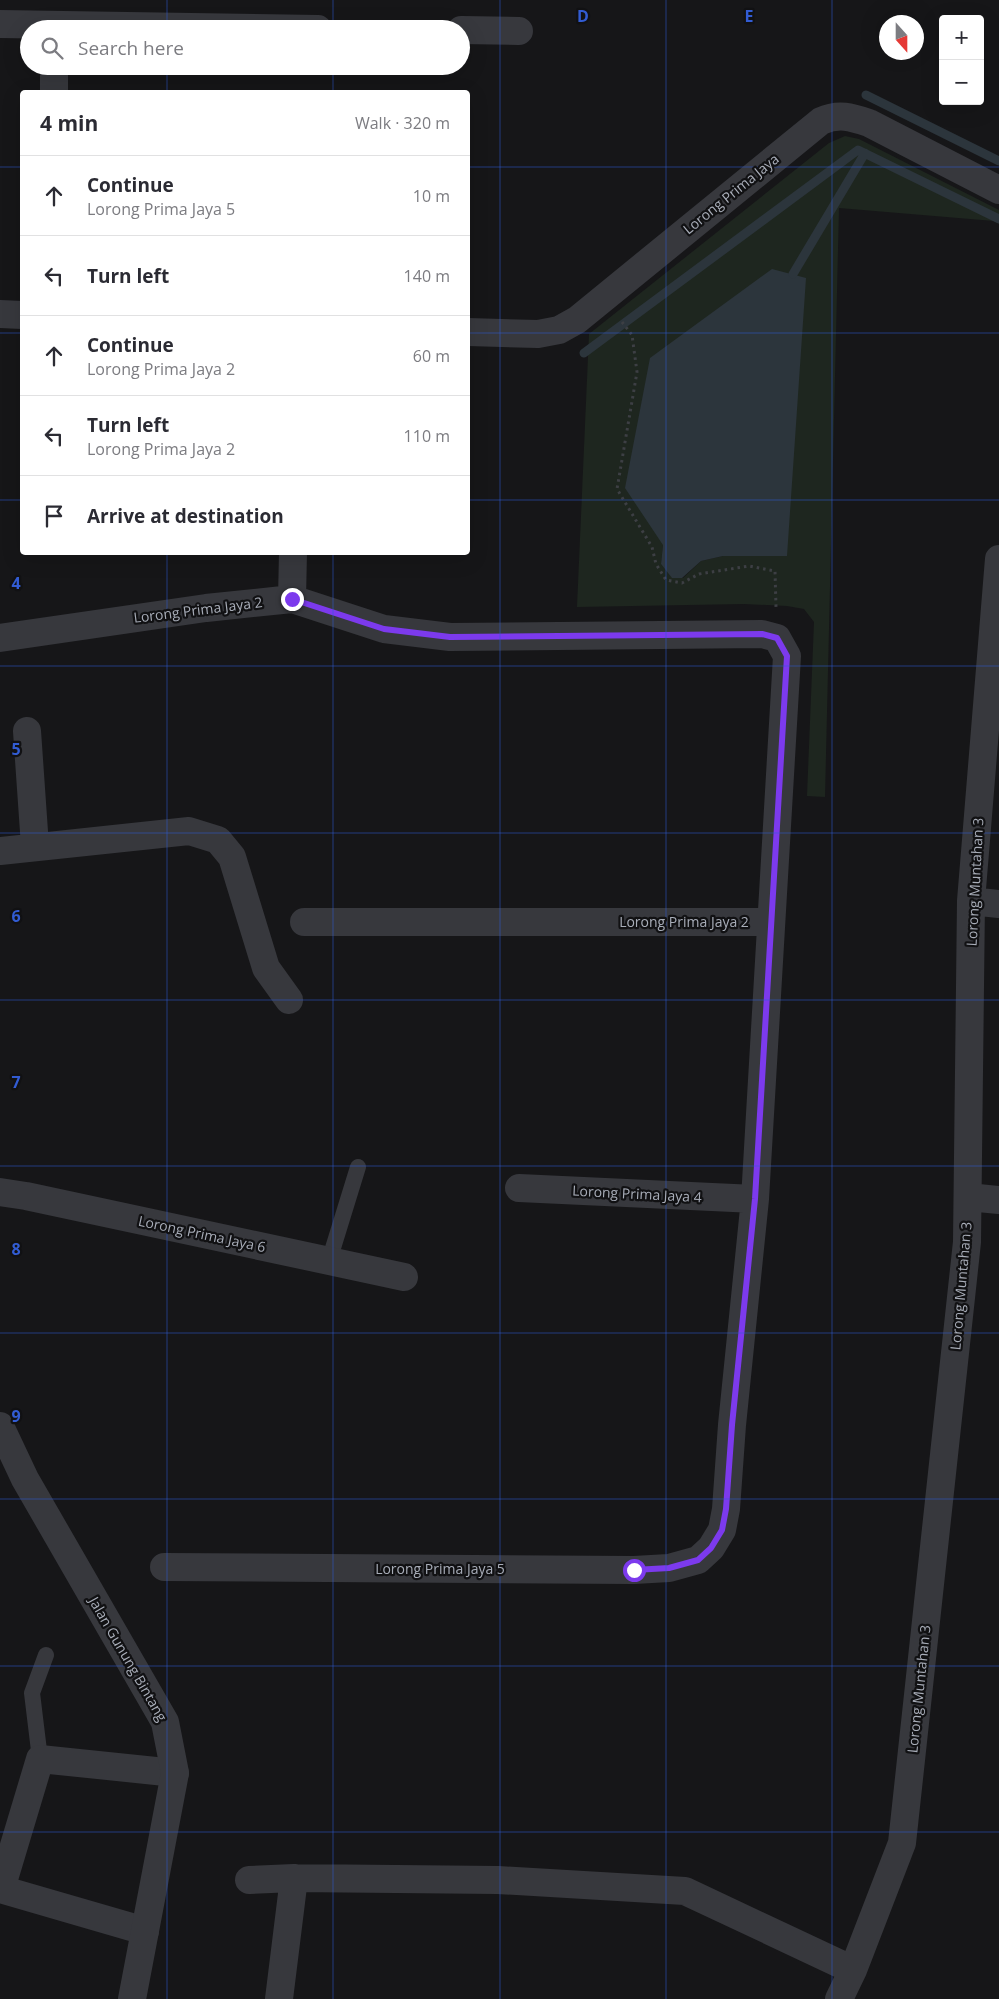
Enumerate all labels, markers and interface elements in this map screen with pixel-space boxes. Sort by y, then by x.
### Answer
text: D [577,5,589,27]
text: E [745,5,754,27]
north arrow [879,15,924,60]
map controls [939,15,984,105]
button: + [939,15,984,60]
search box [20,20,470,75]
icon: search [38,34,66,62]
text: Search here [78,35,184,61]
button: − [939,60,984,105]
text: 4 min [40,109,98,137]
text: Walk · 320 m [355,112,450,134]
street label: Lorong Prima Jaya [679,149,783,238]
text: Continue [87,172,174,198]
icon: ahead [40,182,68,210]
text: 10 m [413,185,450,207]
text: Lorong Prima Jaya 5 [87,198,235,220]
icon: left [40,262,68,290]
text: Turn left [87,263,169,289]
text: 140 m [404,265,450,287]
text: Continue [87,332,174,358]
icon: ahead [40,342,68,370]
text: 60 m [413,345,450,367]
text: Lorong Prima Jaya 2 [87,358,235,380]
text: Turn left [87,412,169,438]
icon: left [40,422,68,450]
text: 110 m [404,425,450,447]
text: Lorong Prima Jaya 2 [87,438,235,460]
icon: arrive [40,502,68,530]
text: Arrive at destination [87,503,284,529]
text: 4 [11,572,21,594]
route end [281,588,304,611]
street label: Lorong Prima Jaya 2 [132,592,263,627]
text: 5 [11,738,21,760]
street label: Lorong Muntahan 3 [962,817,987,947]
text: 6 [11,905,21,927]
street label: Lorong Prima Jaya 2 [619,912,749,931]
text: 7 [11,1071,21,1093]
street label: Lorong Prima Jaya 4 [572,1181,702,1206]
street label: Lorong Prima Jaya 6 [137,1211,268,1256]
street label: Lorong Muntahan 3 [945,1221,976,1351]
text: 8 [11,1238,21,1260]
text: 9 [11,1405,21,1427]
street label: Lorong Prima Jaya 5 [375,1559,505,1578]
route start [623,1559,646,1582]
street label: Jalan Gunung Bintang [84,1591,172,1725]
street label: Lorong Muntahan 3 [902,1624,935,1754]

